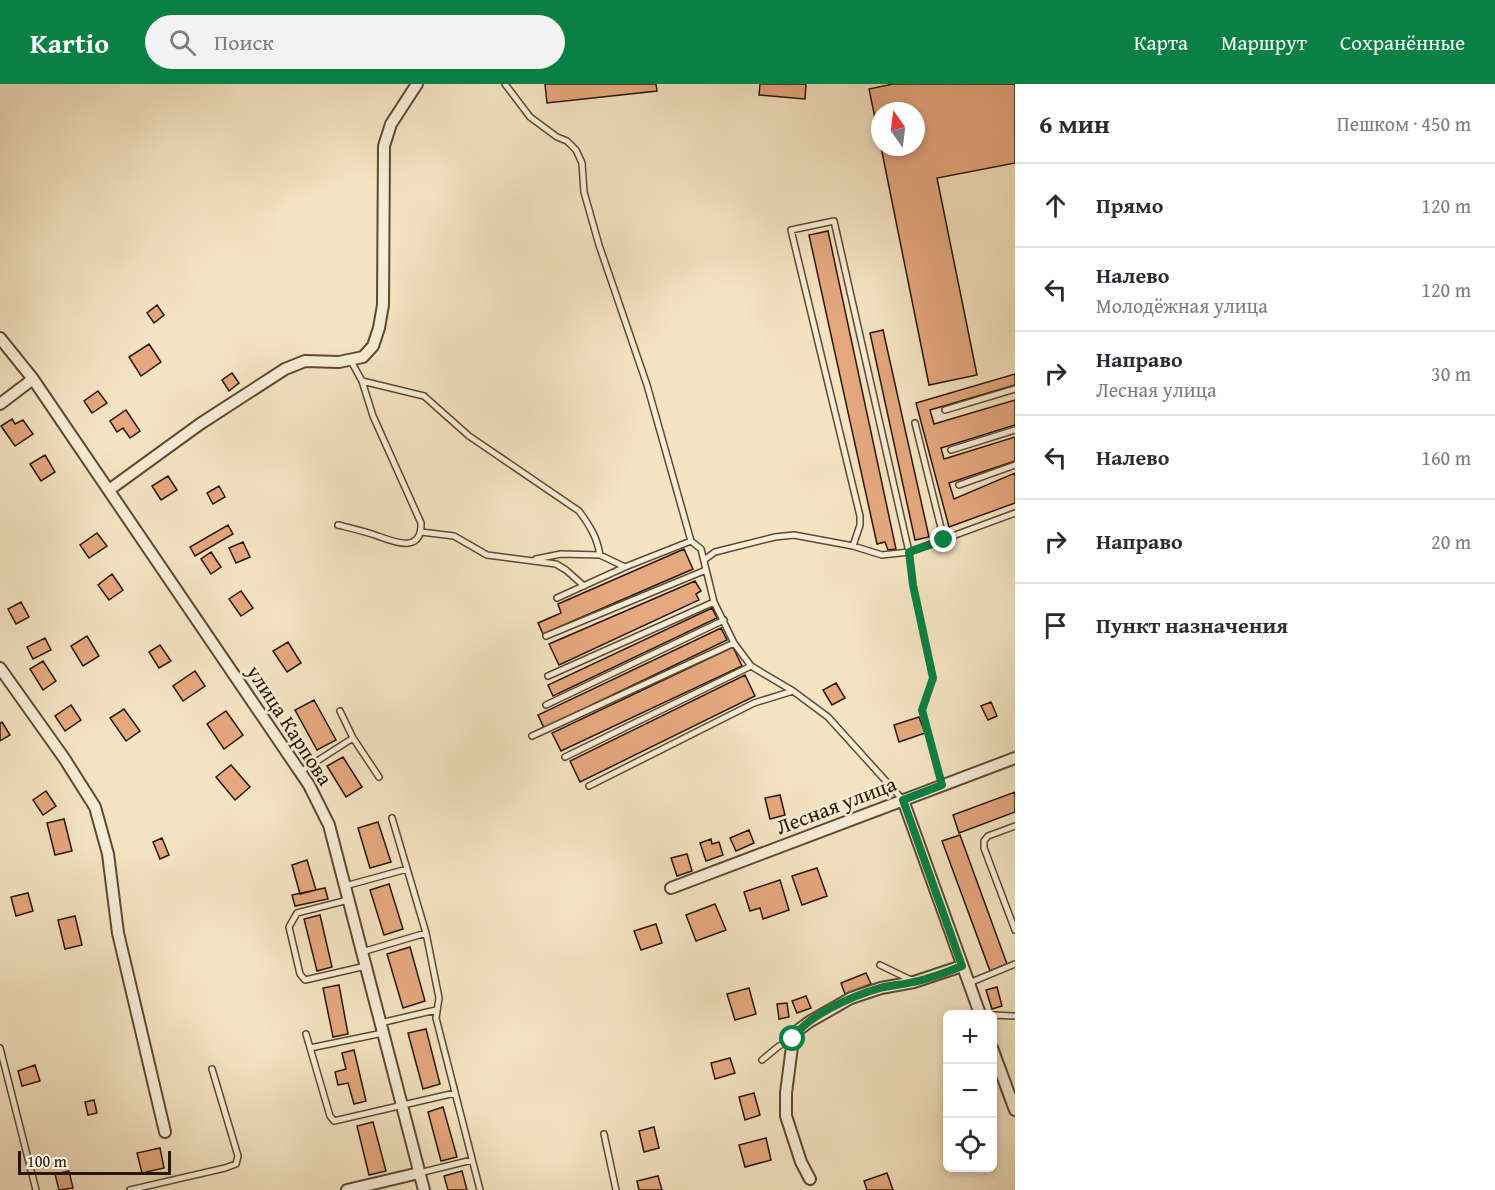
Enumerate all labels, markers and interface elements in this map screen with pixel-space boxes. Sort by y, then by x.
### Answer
search box [145,15,565,69]
text: Kartio [30,22,109,63]
icon: search [166,26,199,59]
text: Поиск [214,26,274,58]
text: Карта [1134,27,1188,58]
text: Маршрут [1221,27,1307,58]
text: Сохранённые [1340,27,1465,58]
north arrow [871,102,925,156]
text: 6 мин [1039,104,1110,143]
text: Пешком · 450 m [1337,109,1471,138]
icon: ahead [1039,189,1072,222]
text: Прямо [1096,189,1163,221]
text: 120 m [1421,191,1471,220]
text: Налево [1096,259,1169,291]
icon: left [1039,273,1072,306]
text: 120 m [1421,275,1471,304]
text: Молодёжная улица [1096,291,1268,320]
text: Направо [1096,343,1183,375]
icon: right [1039,357,1072,390]
text: 30 m [1431,359,1471,388]
text: Лесная улица [1096,375,1217,404]
icon: left [1039,441,1072,474]
text: Налево [1096,441,1169,473]
text: 160 m [1421,443,1471,472]
icon: right [1039,525,1072,558]
text: Направо [1096,525,1183,557]
route end [930,526,956,552]
text: 20 m [1431,527,1471,556]
icon: arrive [1039,609,1072,642]
text: Пункт назначения [1096,609,1288,641]
street label: улица Карпова [239,658,341,791]
street label: Лесная улица [771,768,901,842]
map controls [943,1010,997,1172]
button: + [943,1010,997,1064]
route start [779,1025,805,1051]
button: − [943,1064,997,1118]
button: locate [943,1118,997,1172]
scale bar [18,1148,171,1176]
text: 100 m [27,1149,67,1173]

